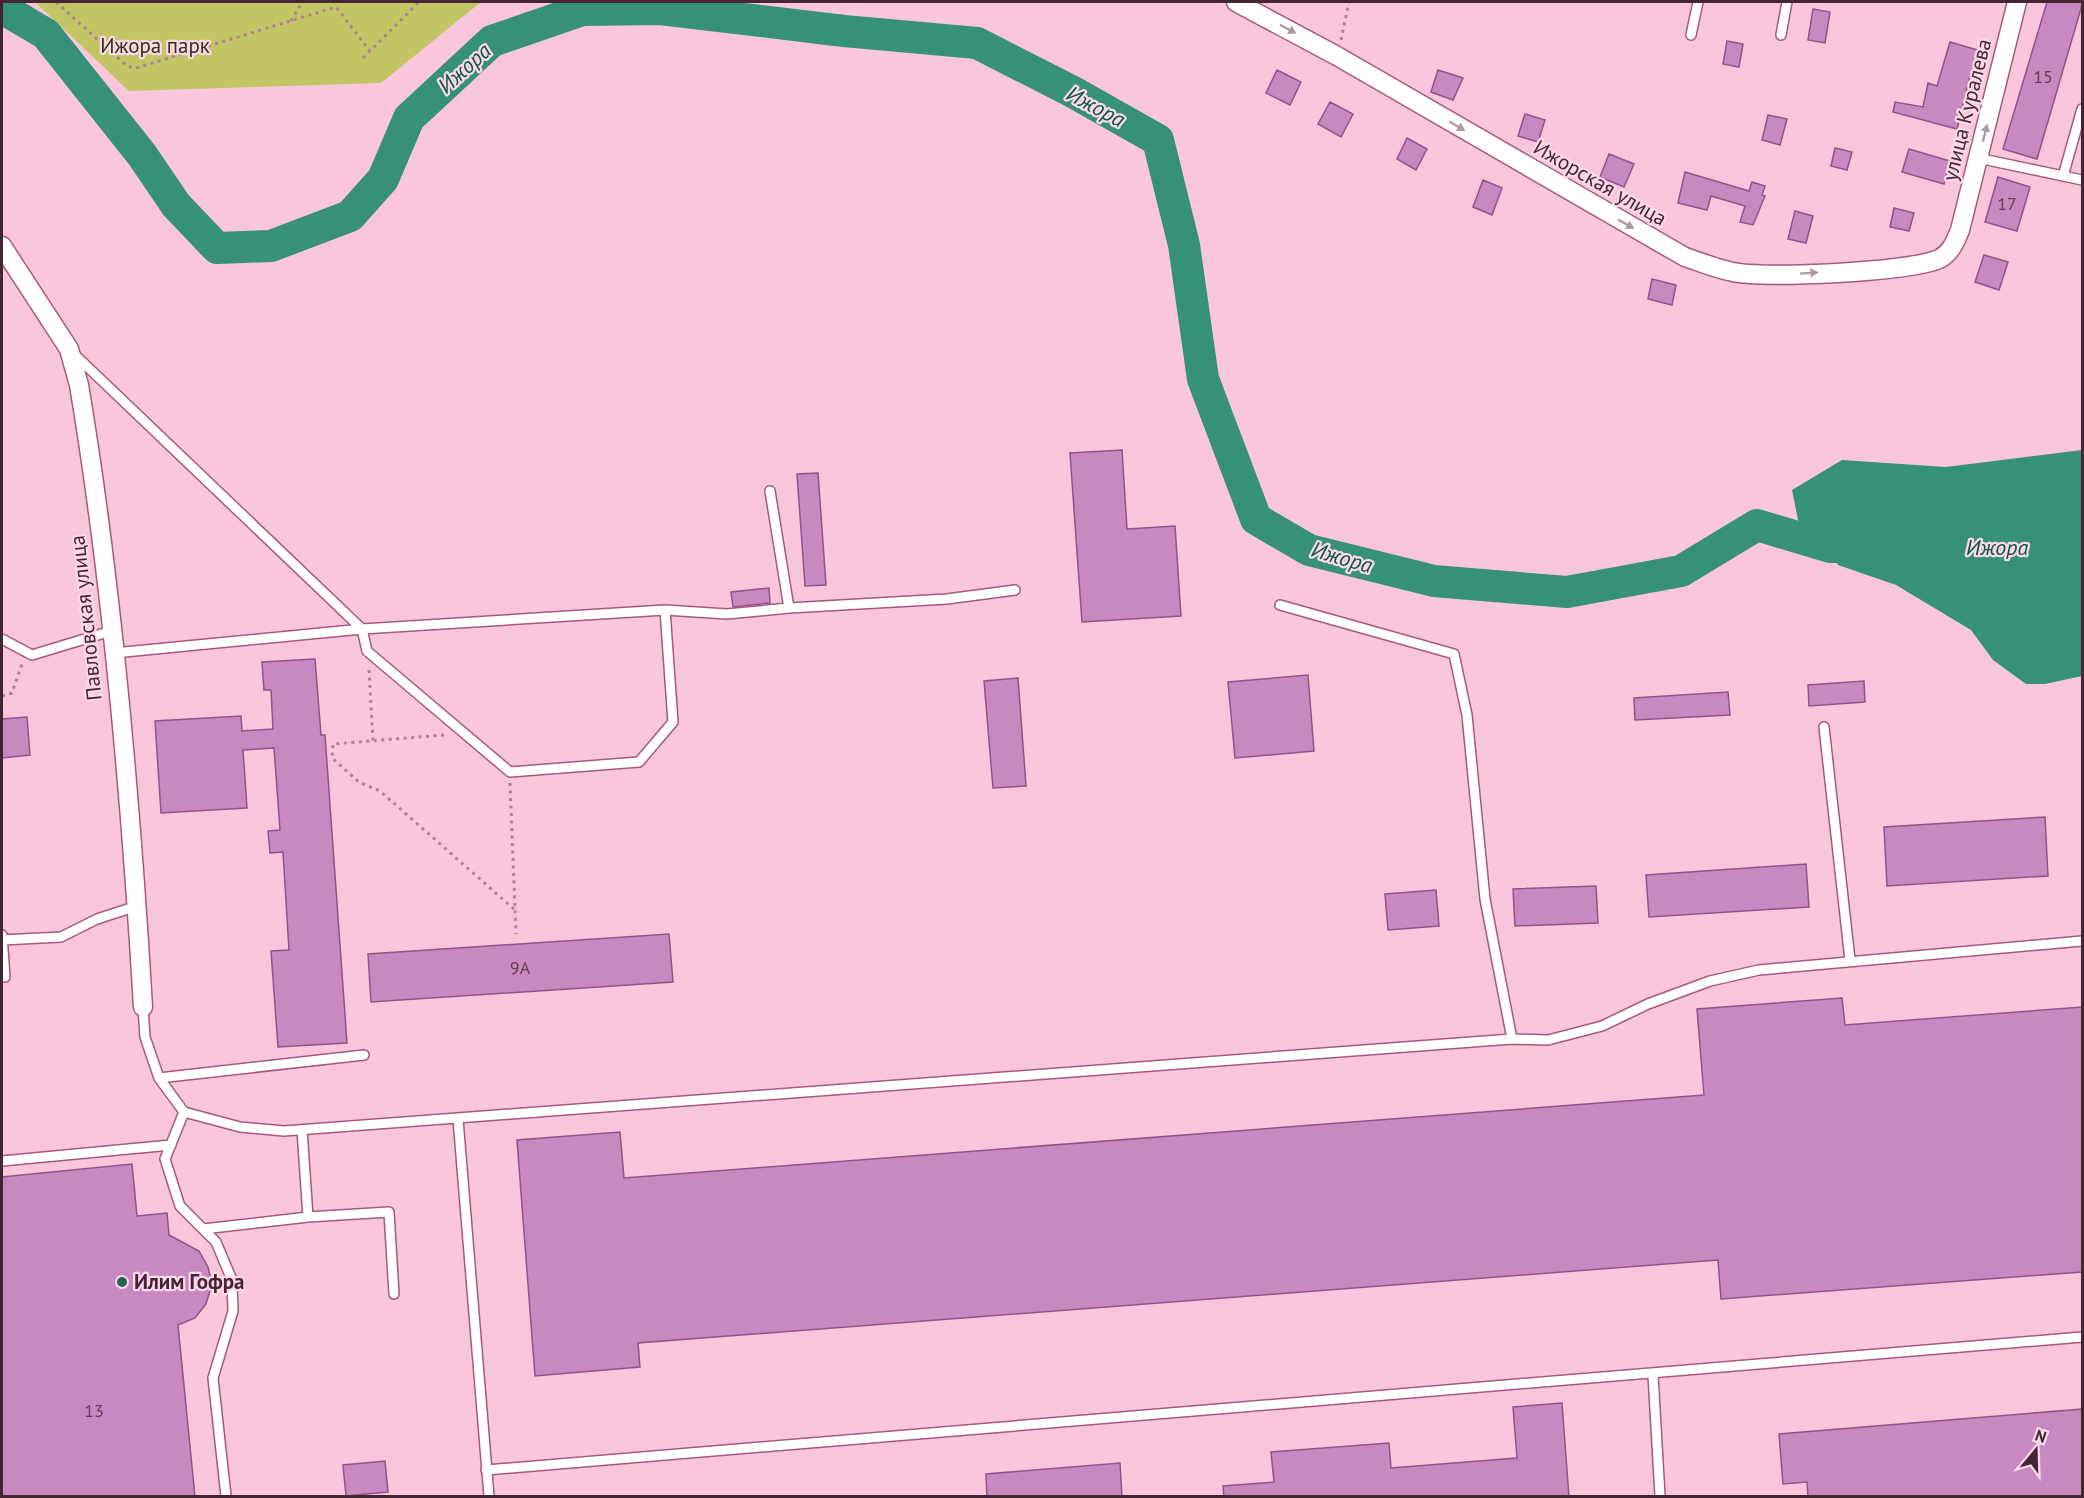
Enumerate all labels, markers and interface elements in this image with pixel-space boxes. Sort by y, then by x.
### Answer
one-way arrow [1279,24,1296,34]
park label: Ижора парк [100,32,210,59]
street label: улица Куралева [1936,36,1997,184]
water label: Ижора [432,37,497,99]
house number: 15 [2033,65,2053,88]
water label: Ижора [1062,79,1130,133]
one-way arrow [1449,121,1466,131]
one-way arrow [1980,124,1990,142]
street label: Ижорская улица [1529,133,1672,232]
house number: 17 [1997,192,2017,215]
one-way arrow [1617,219,1634,229]
one-way arrow [1800,268,1819,278]
water label: Ижора [1966,533,2028,561]
street label: Павловская улица [63,534,108,702]
water label: Ижора [1308,535,1376,579]
house number: 9А [510,956,531,979]
place label: Илим Гофра [134,1268,244,1295]
marker: Илим Гофра [115,1275,129,1289]
house number: 13 [84,1399,104,1422]
north arrow [2006,1420,2066,1480]
text: N [2033,1425,2049,1447]

